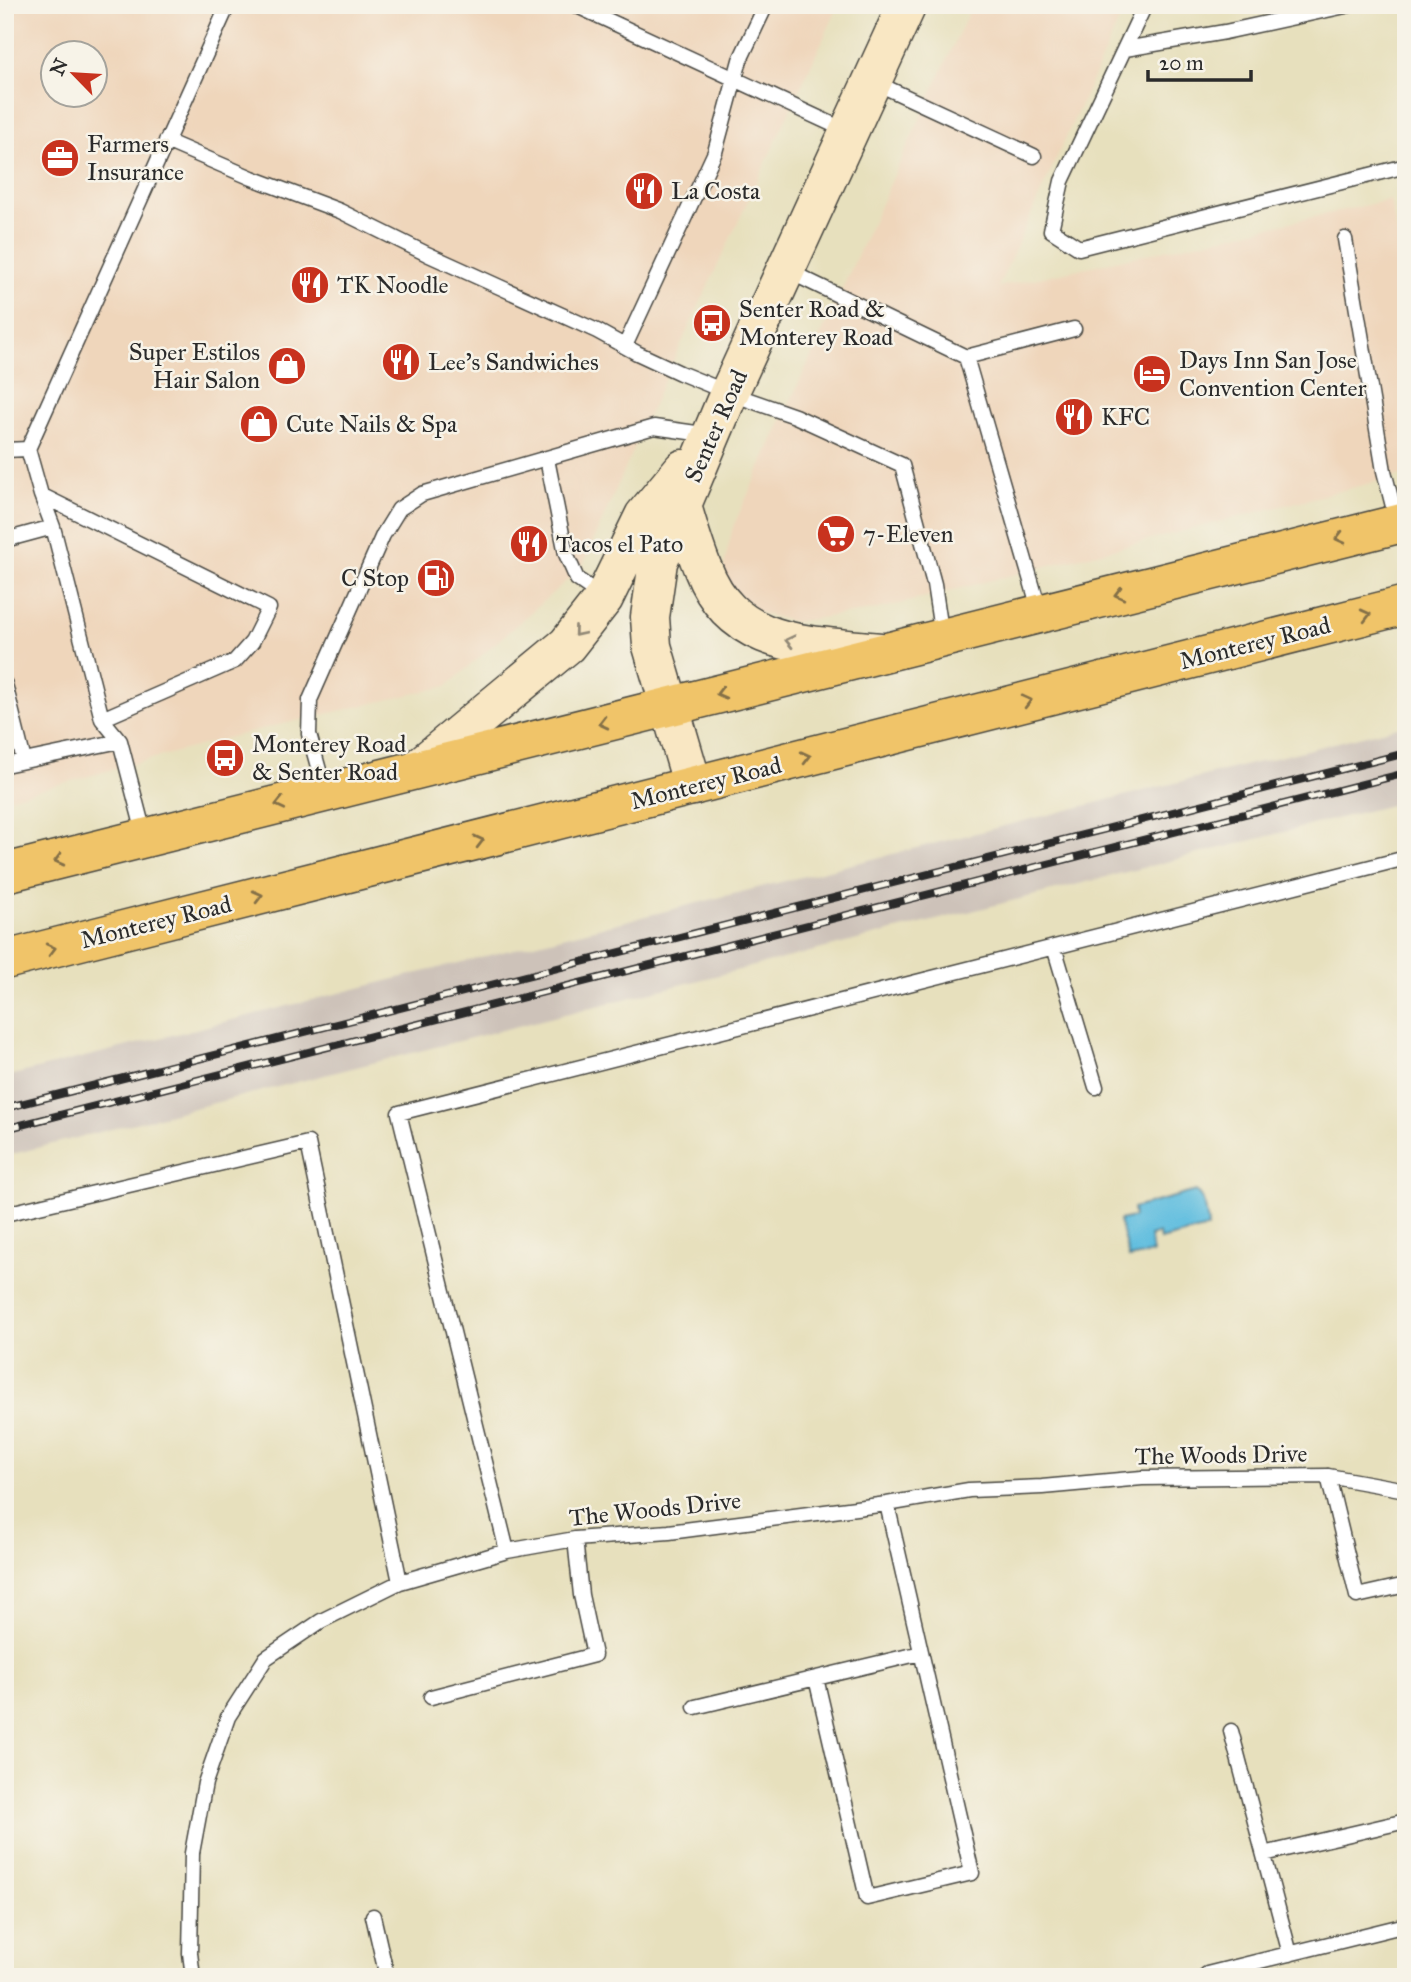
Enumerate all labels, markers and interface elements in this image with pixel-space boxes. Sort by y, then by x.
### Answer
north arrow [38,38,108,108]
scale bar [1148,38,1252,82]
text: 20 m [1159,50,1204,76]
text: N [45,55,73,79]
place label: Farmers Insurance [87,129,184,187]
office icon: Farmers Insurance [39,137,81,179]
restaurant icon: La Costa [623,170,665,212]
place label: La Costa [671,176,761,206]
restaurant icon: TK Noodle [289,264,331,306]
place label: TK Noodle [337,270,449,300]
place label: Senter Road & Monterey Road [739,294,893,352]
bus stop icon: Senter Road & Monterey Road [691,302,733,344]
place label: Super Estilos Hair Salon [129,337,260,395]
restaurant icon: Lee's Sandwiches [380,341,422,383]
shop icon: Super Estilos Hair Salon [266,345,308,387]
place label: Days Inn San Jose Convention Center [1179,345,1367,403]
place label: Lee's Sandwiches [428,347,599,377]
hotel icon: Days Inn San Jose Convention Center [1131,353,1173,395]
street label: Senter Road [678,365,754,487]
restaurant icon: KFC [1053,396,1095,438]
place label: KFC [1101,402,1150,432]
shop icon: Cute Nails & Spa [238,403,280,445]
place label: Cute Nails & Spa [286,409,458,439]
supermarket icon: 7-Eleven [815,513,857,555]
place label: 7-Eleven [863,519,953,549]
restaurant icon: Tacos el Pato [508,523,550,565]
place label: Tacos el Pato [556,529,683,559]
one-way arrow [1334,530,1346,544]
fuel station icon: C Stop [415,557,457,599]
place label: C Stop [341,563,409,593]
one-way arrow [1113,586,1125,600]
one-way arrow [1360,609,1372,623]
street label: Monterey Road [1176,610,1334,676]
one-way arrow [574,624,586,637]
one-way arrow [784,635,796,649]
one-way arrow [715,685,727,699]
one-way arrow [1021,695,1033,709]
one-way arrow [598,715,610,729]
place label: Monterey Road & Senter Road [252,729,406,787]
bus stop icon: Monterey Road & Senter Road [204,737,246,779]
street label: Monterey Road [627,750,785,816]
one-way arrow [800,751,812,765]
one-way arrow [274,796,286,810]
one-way arrow [473,835,485,849]
one-way arrow [54,852,66,866]
street label: Monterey Road [77,889,235,955]
one-way arrow [252,890,264,904]
one-way arrow [45,943,57,957]
street label: The Woods Drive [1134,1438,1308,1472]
street label: The Woods Drive [568,1485,742,1533]

